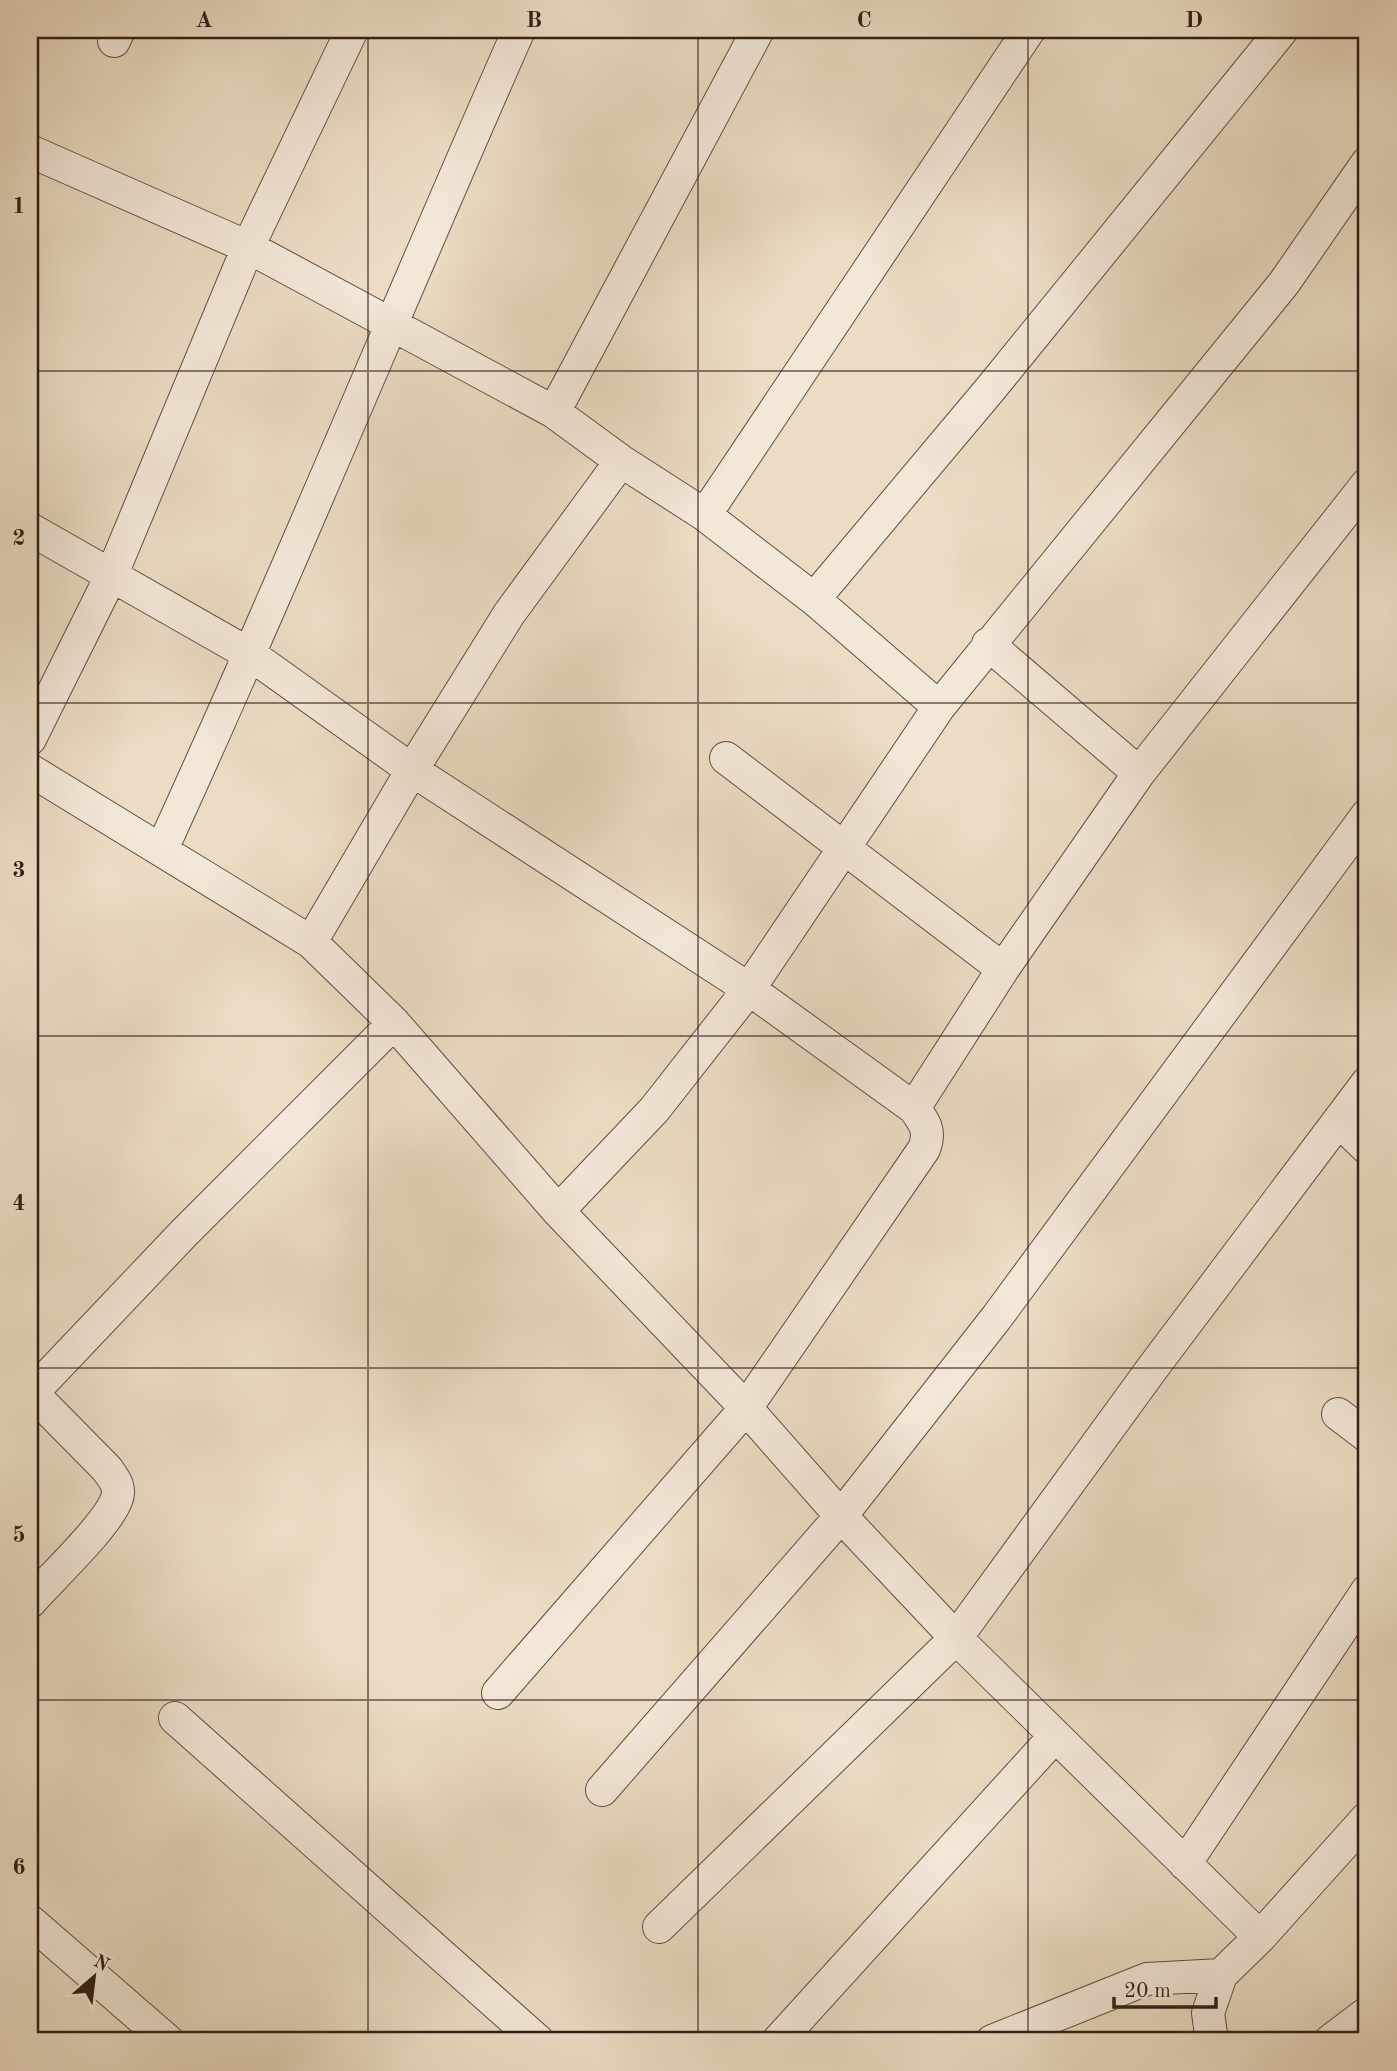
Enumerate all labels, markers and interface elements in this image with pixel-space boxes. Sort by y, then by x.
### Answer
text: A [195,9,213,32]
text: B [526,9,542,32]
text: C [856,9,872,32]
text: D [1185,9,1203,32]
text: 1 [12,195,26,218]
text: 2 [12,527,26,550]
text: 3 [12,859,26,882]
text: 4 [12,1192,26,1215]
text: 5 [12,1524,26,1547]
text: 6 [12,1856,26,1879]
north arrow [60,1941,130,2011]
text: N [90,1952,112,1976]
scale bar [1114,1966,1215,2010]
text: 20 m [1124,1981,1171,2002]

